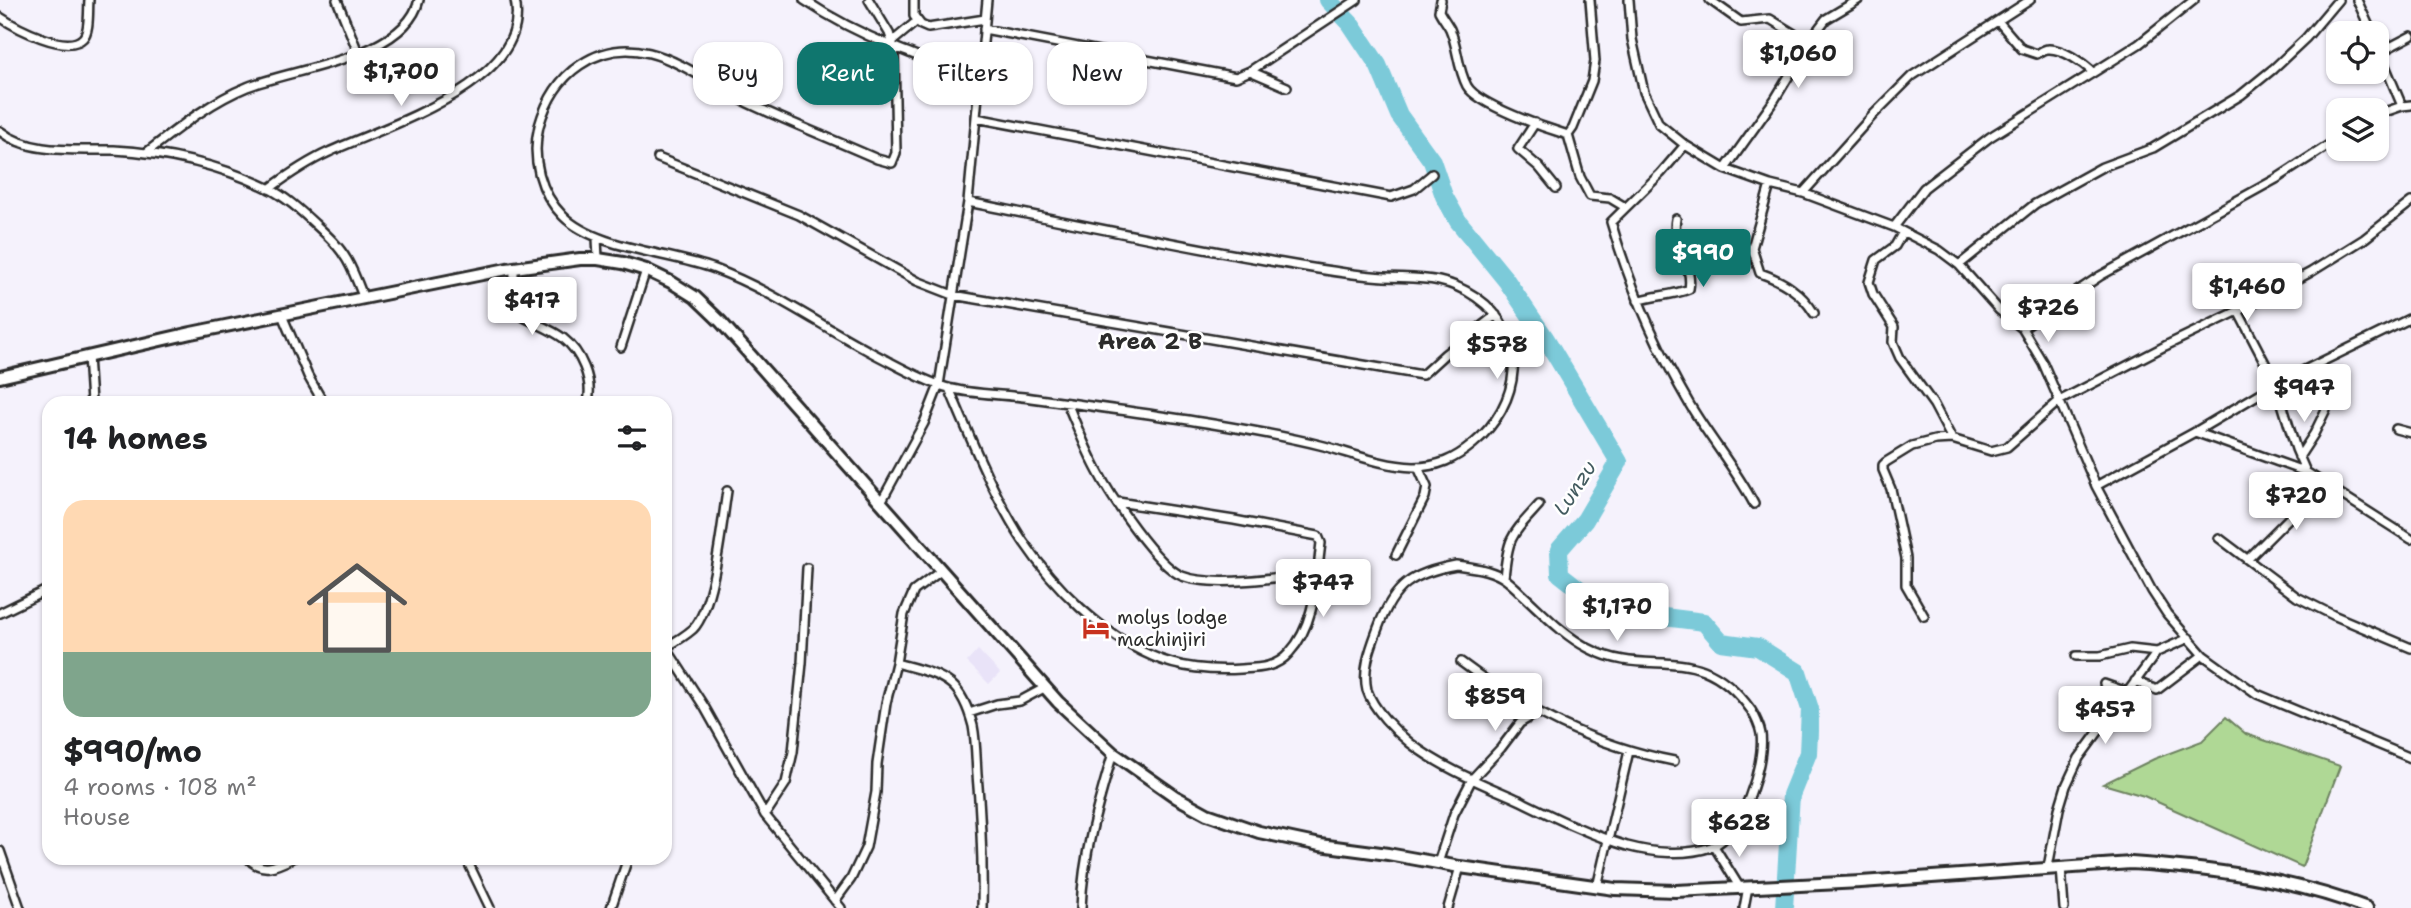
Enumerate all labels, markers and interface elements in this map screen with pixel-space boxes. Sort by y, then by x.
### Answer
map controls [2326,21,2389,161]
button: locate [2326,21,2389,84]
pin: $1,060 [1741,31,1855,90]
text: $1,060 [1759,38,1837,68]
chip: Buy [693,42,783,105]
chip: Rent [797,42,899,105]
chip: Filters [913,42,1033,105]
chip: New [1047,42,1147,105]
pin: $1,700 [344,48,458,108]
text: $1,700 [363,56,439,86]
button: layers [2326,98,2389,161]
pin: $990 [1662,230,1744,289]
text: $990 [1672,237,1734,267]
pin: $1,460 [2190,264,2304,323]
text: $1,460 [2208,271,2286,301]
pin: $417 [491,278,573,337]
pin: $726 [2007,284,2089,344]
text: $417 [504,285,560,315]
text: $726 [2017,292,2079,322]
pin: $578 [1456,322,1538,381]
district label: Area 2 B [1098,326,1202,356]
text: $578 [1466,329,1528,359]
pin: $947 [2263,364,2345,424]
text: $947 [2273,372,2335,402]
text: 14 homes [63,418,208,459]
icon: filters [613,419,651,457]
water label: Lunzu [1547,455,1603,521]
pin: $720 [2255,472,2337,532]
text: $720 [2265,480,2327,510]
icon: home [294,545,420,671]
pin: $747 [1282,560,1364,619]
text: $747 [1292,567,1354,597]
pin: $1,170 [1560,584,1674,643]
text: $1,170 [1582,591,1652,621]
place label: molys lodge machinjiri [1117,605,1228,652]
hotel icon: molys lodge machinjiri [1081,613,1111,643]
pin: $859 [1454,674,1536,733]
text: $859 [1464,681,1526,711]
pin: $457 [2064,686,2146,746]
text: $457 [2074,694,2136,724]
text: $990/mo [63,731,202,772]
text: 4 rooms · 108 m² [63,772,257,802]
pin: $628 [1698,800,1780,859]
text: House [63,802,131,832]
text: $628 [1707,807,1771,837]

